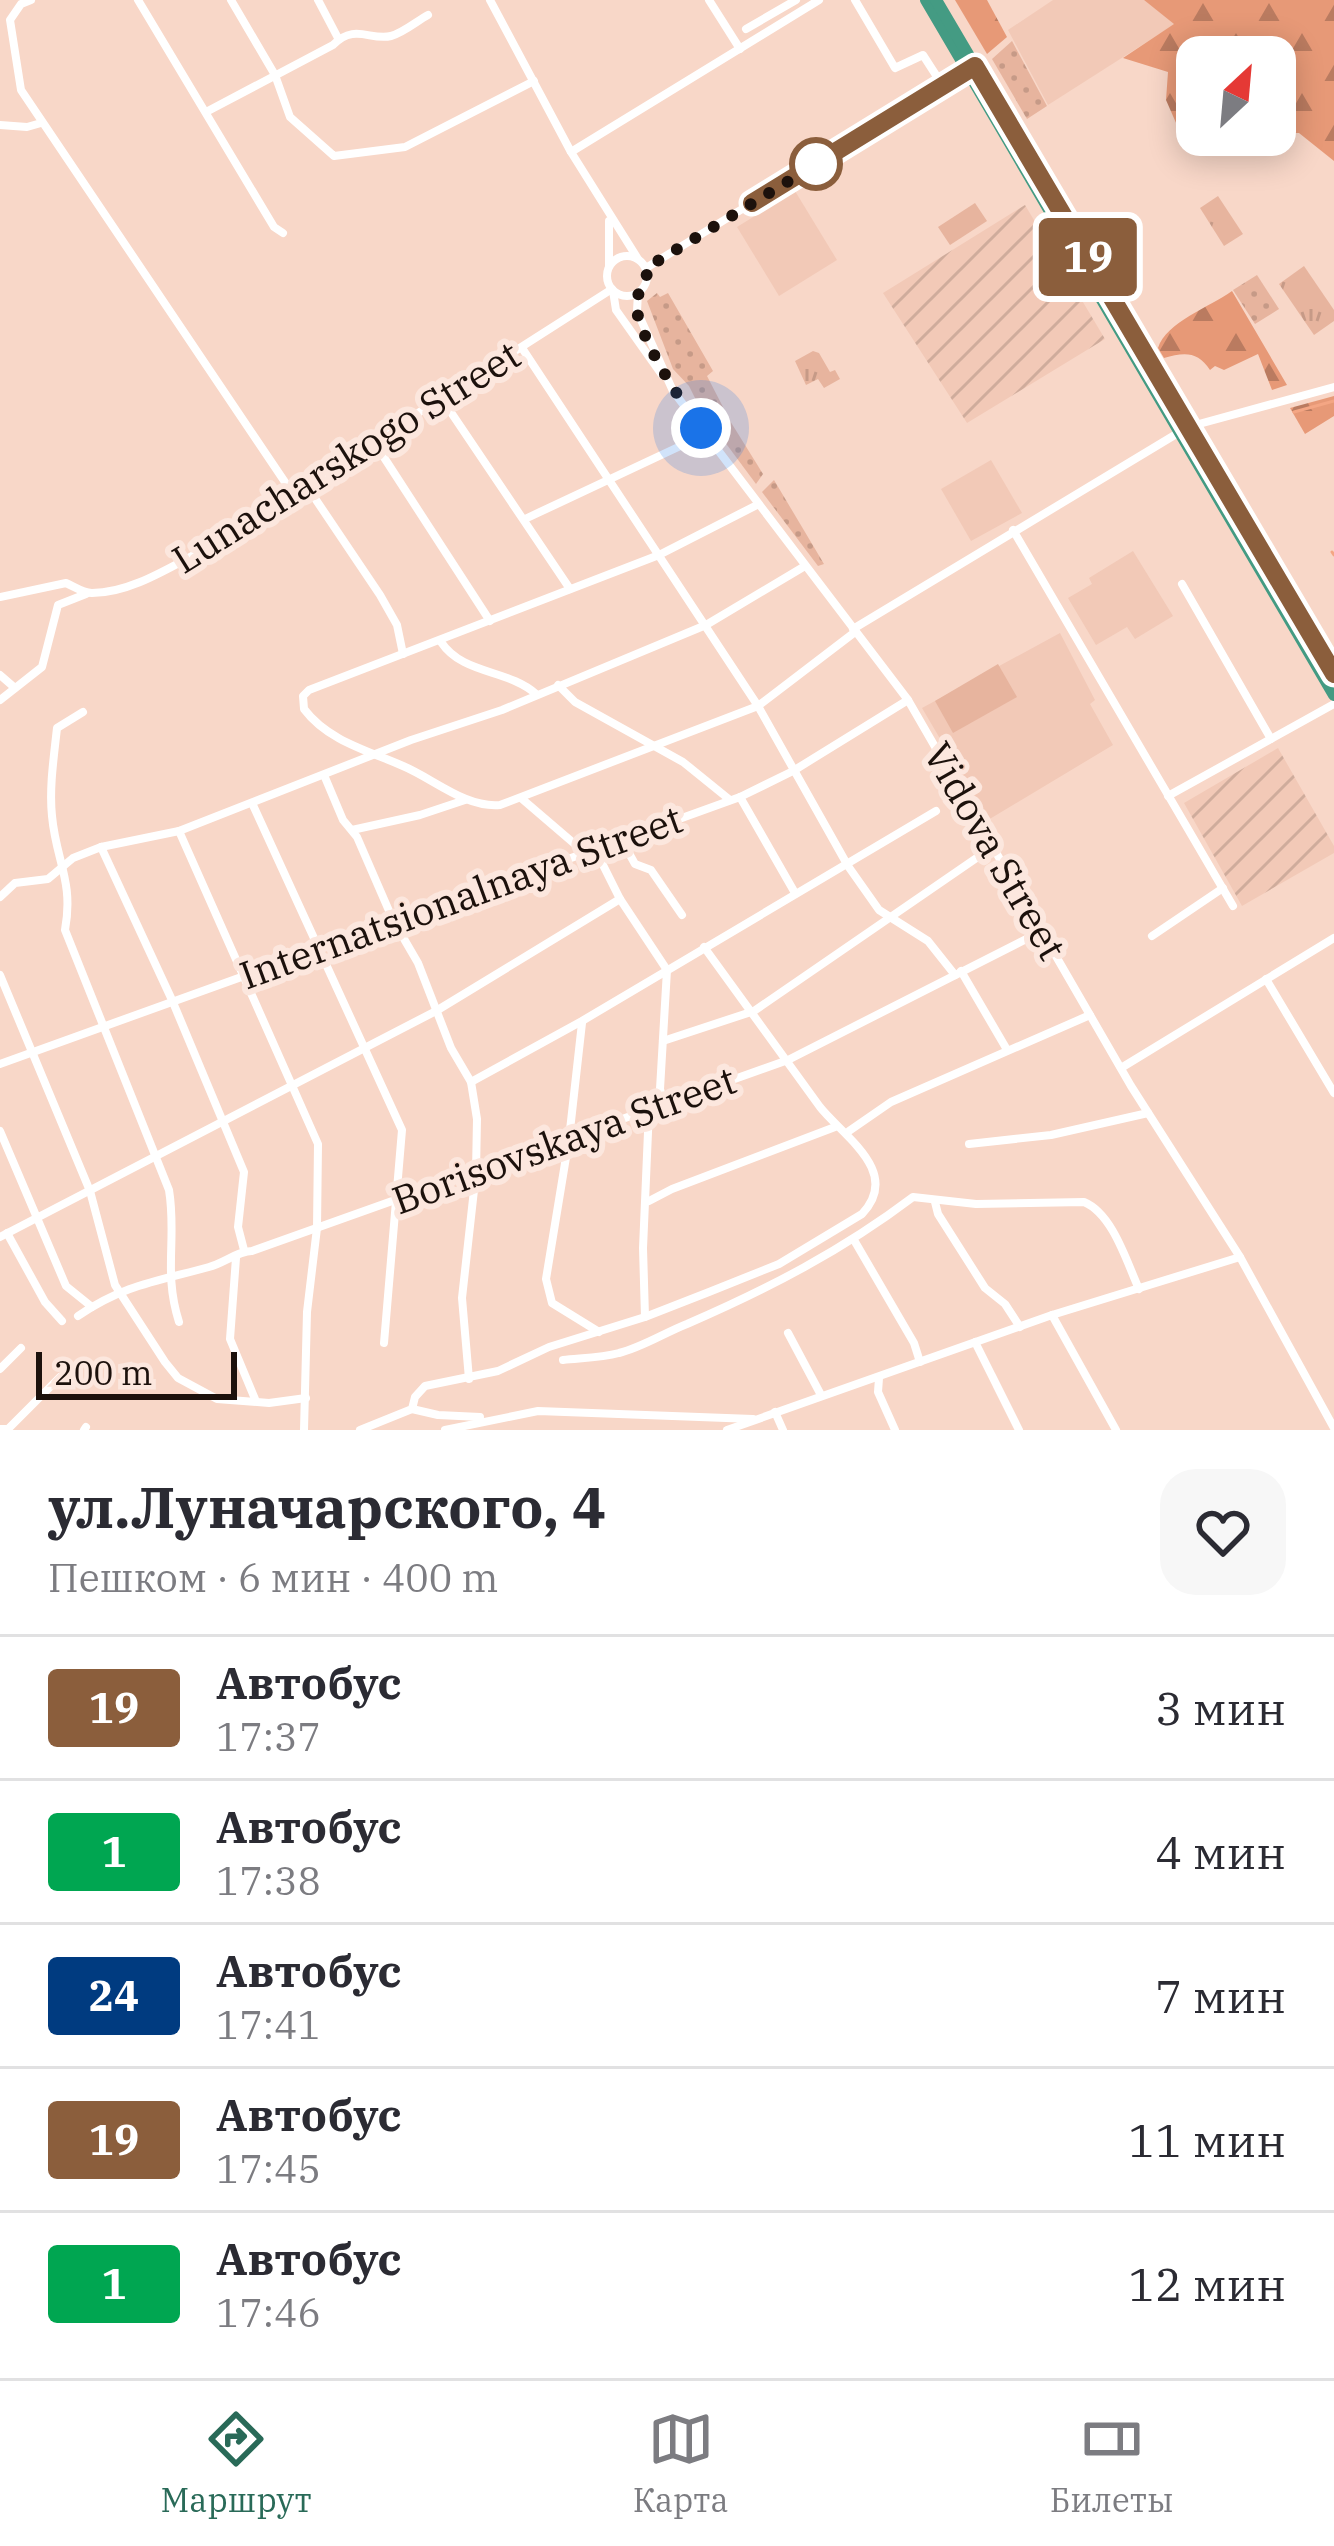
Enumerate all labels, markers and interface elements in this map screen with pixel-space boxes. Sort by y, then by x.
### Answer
north arrow [1176,36,1296,156]
map controls [1176,36,1296,156]
unlabelled marker [791,139,841,189]
line badge: 19 [1034,218,1142,296]
text: 19 [1063,229,1113,284]
street label: Lunacharskogo Street [162,329,529,584]
your location [671,398,731,458]
street label: Vidova Street [913,733,1078,969]
street label: Internatsionalnaya Street [233,793,689,1000]
street label: Borisovskaya Street [385,1054,743,1225]
scale bar [36,1346,237,1399]
text: 200 m [54,1351,153,1394]
button: heart [1160,1469,1286,1595]
text: ул.Луначарского, 4 [48,1470,606,1544]
text: Пешком · 6 мин · 400 m [48,1552,498,1603]
text: Автобус [216,1653,402,1711]
text: 3 мин [1155,1679,1286,1737]
text: 19 [89,1680,139,1735]
text: 17:37 [216,1711,321,1762]
text: Автобус [216,1797,402,1855]
text: 4 мин [1155,1823,1286,1881]
text: 1 [101,1824,127,1879]
text: 17:38 [216,1855,321,1906]
text: Автобус [216,1941,402,1999]
text: 7 мин [1155,1967,1286,2025]
text: 24 [89,1968,139,2023]
text: 17:41 [216,1999,321,2050]
text: Автобус [216,2085,402,2143]
text: 11 мин [1128,2111,1286,2169]
text: 19 [89,2112,139,2167]
text: 17:45 [216,2143,321,2194]
text: Автобус [216,2229,402,2287]
text: 12 мин [1128,2255,1286,2313]
text: 1 [101,2256,127,2311]
text: 17:46 [216,2287,321,2338]
tab: Маршрут [161,2406,312,2521]
tab: Карта [633,2406,729,2521]
tab: Билеты [1050,2406,1173,2521]

